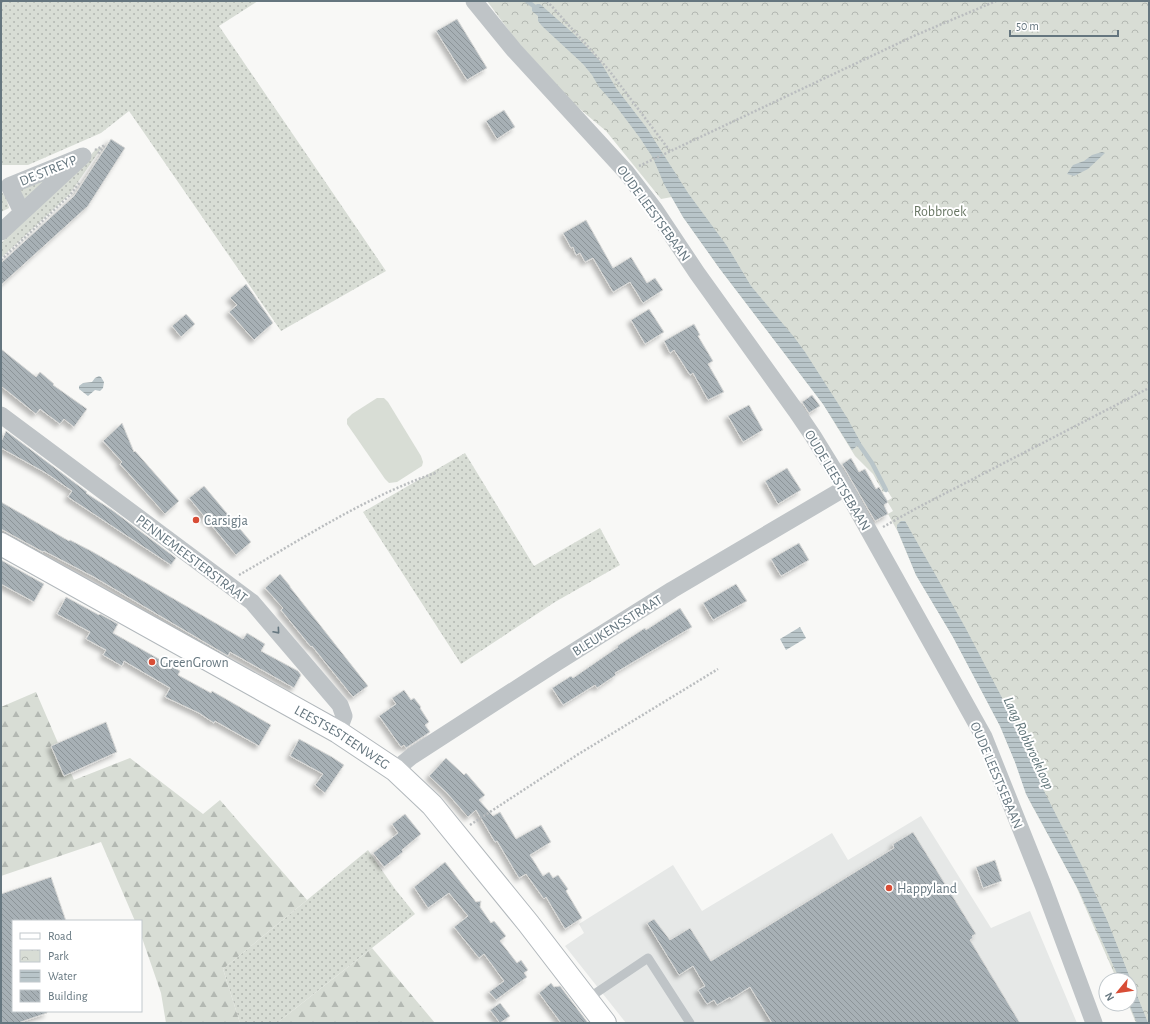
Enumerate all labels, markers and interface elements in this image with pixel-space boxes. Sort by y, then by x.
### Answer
scale bar [1010,12,1118,38]
text: 50 m [1016,20,1039,32]
street label: DE STREYP [18,153,79,189]
street label: OUDE LEESTSEBAAN [614,163,693,264]
park label: Robbroek [914,205,967,219]
street label: OUDE LEESTSEBAAN [802,428,873,533]
street label: PENNEMEESTERSTRAAT [133,512,250,605]
place label: Carsigja [204,514,248,528]
marker: Carsigja [191,515,201,525]
street label: BLEUKENSSTRAAT [570,593,665,659]
one-way arrow [272,627,279,634]
place label: GreenGrown [160,656,229,670]
marker: GreenGrown [147,657,157,667]
water label: Laag Robbroekloop [1000,694,1057,792]
street label: LEESTSESTEENWEG [292,703,392,772]
street label: OUDE LEESTSEBAAN [967,720,1025,831]
place label: Happyland [897,882,957,896]
marker: Happyland [884,883,894,893]
legend [12,920,142,1012]
text: Road [48,930,72,942]
text: Park [48,950,69,962]
text: Water [48,970,77,982]
north arrow [1098,972,1138,1012]
text: Building [48,990,88,1002]
text: N [1103,991,1116,1003]

